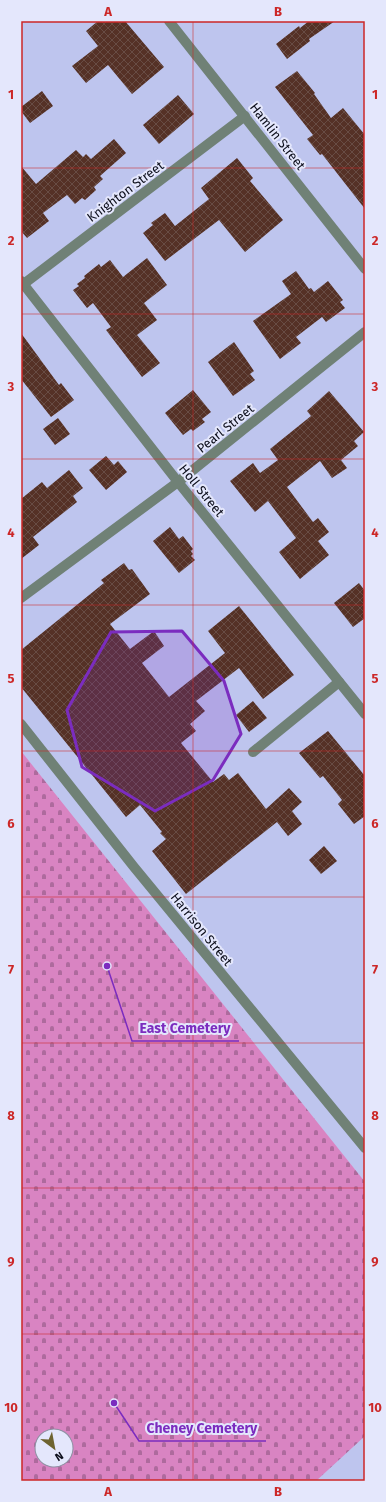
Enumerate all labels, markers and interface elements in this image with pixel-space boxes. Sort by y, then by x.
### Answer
text: A [103,4,112,19]
text: B [274,4,282,19]
text: 1 [8,87,14,102]
text: 1 [372,87,378,102]
street label: Hamlin Street [247,100,309,173]
street label: Knighton Street [84,158,167,225]
text: 2 [8,233,15,248]
text: 2 [372,233,379,248]
text: 3 [7,379,15,394]
text: 3 [371,379,379,394]
street label: Pearl Street [194,401,257,456]
street label: Holl Street [176,461,227,520]
text: 4 [7,525,15,540]
text: 4 [371,525,379,540]
text: 5 [8,671,15,686]
text: 5 [372,671,379,686]
text: 6 [7,816,15,831]
text: 6 [371,816,379,831]
street label: Harrison Street [168,890,236,969]
text: 7 [8,962,14,977]
text: 7 [372,962,378,977]
callout: East Cemetery [132,1015,239,1041]
text: East Cemetery [139,1020,231,1037]
text: 8 [7,1108,15,1123]
text: 8 [371,1108,379,1123]
text: 9 [7,1254,15,1269]
text: 9 [371,1254,379,1269]
text: 10 [4,1400,18,1415]
text: 10 [368,1400,382,1415]
callout: Cheney Cemetery [139,1415,266,1441]
text: Cheney Cemetery [147,1420,258,1437]
north arrow [34,1428,74,1468]
text: N [52,1449,66,1464]
text: A [103,1484,112,1499]
text: B [274,1484,282,1499]

